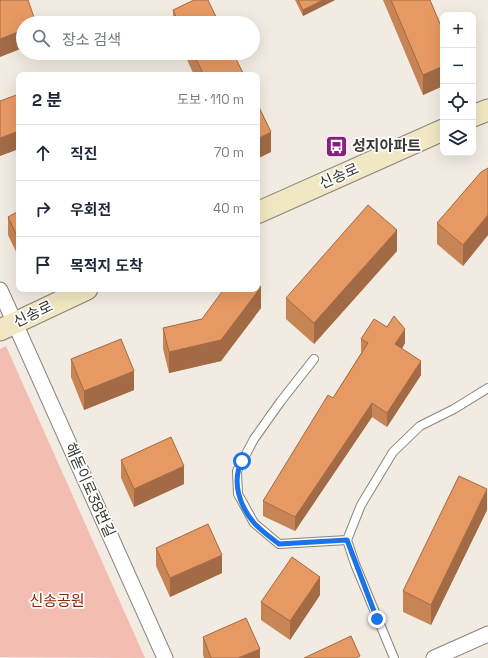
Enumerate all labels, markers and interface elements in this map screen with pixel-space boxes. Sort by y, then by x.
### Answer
map controls [440,12,476,156]
button: + [440,12,476,48]
search box [16,16,260,60]
icon: search [30,27,52,49]
text: 장소 검색 [62,30,121,49]
button: − [440,48,476,84]
button: locate [440,84,476,120]
text: 2 분 [32,89,62,111]
text: 도보 · 110 m [177,91,244,108]
button: layers [440,120,476,156]
bus stop icon: 성지아파트 [324,133,350,159]
place label: 성지아파트 [352,136,421,155]
icon: ahead [32,142,54,164]
text: 직진 [70,144,98,163]
text: 70 m [214,144,244,161]
street label: 신송로 [316,158,362,193]
icon: right [32,198,54,220]
text: 우회전 [70,200,111,219]
text: 40 m [213,200,244,217]
icon: arrive [32,254,54,276]
text: 목적지 도착 [70,256,143,275]
street label: 신송로 [10,296,56,331]
street label: 해돋이로38번길 [61,440,120,540]
route start [233,452,251,470]
park label: 신송공원 [29,591,85,610]
route end [368,610,386,628]

